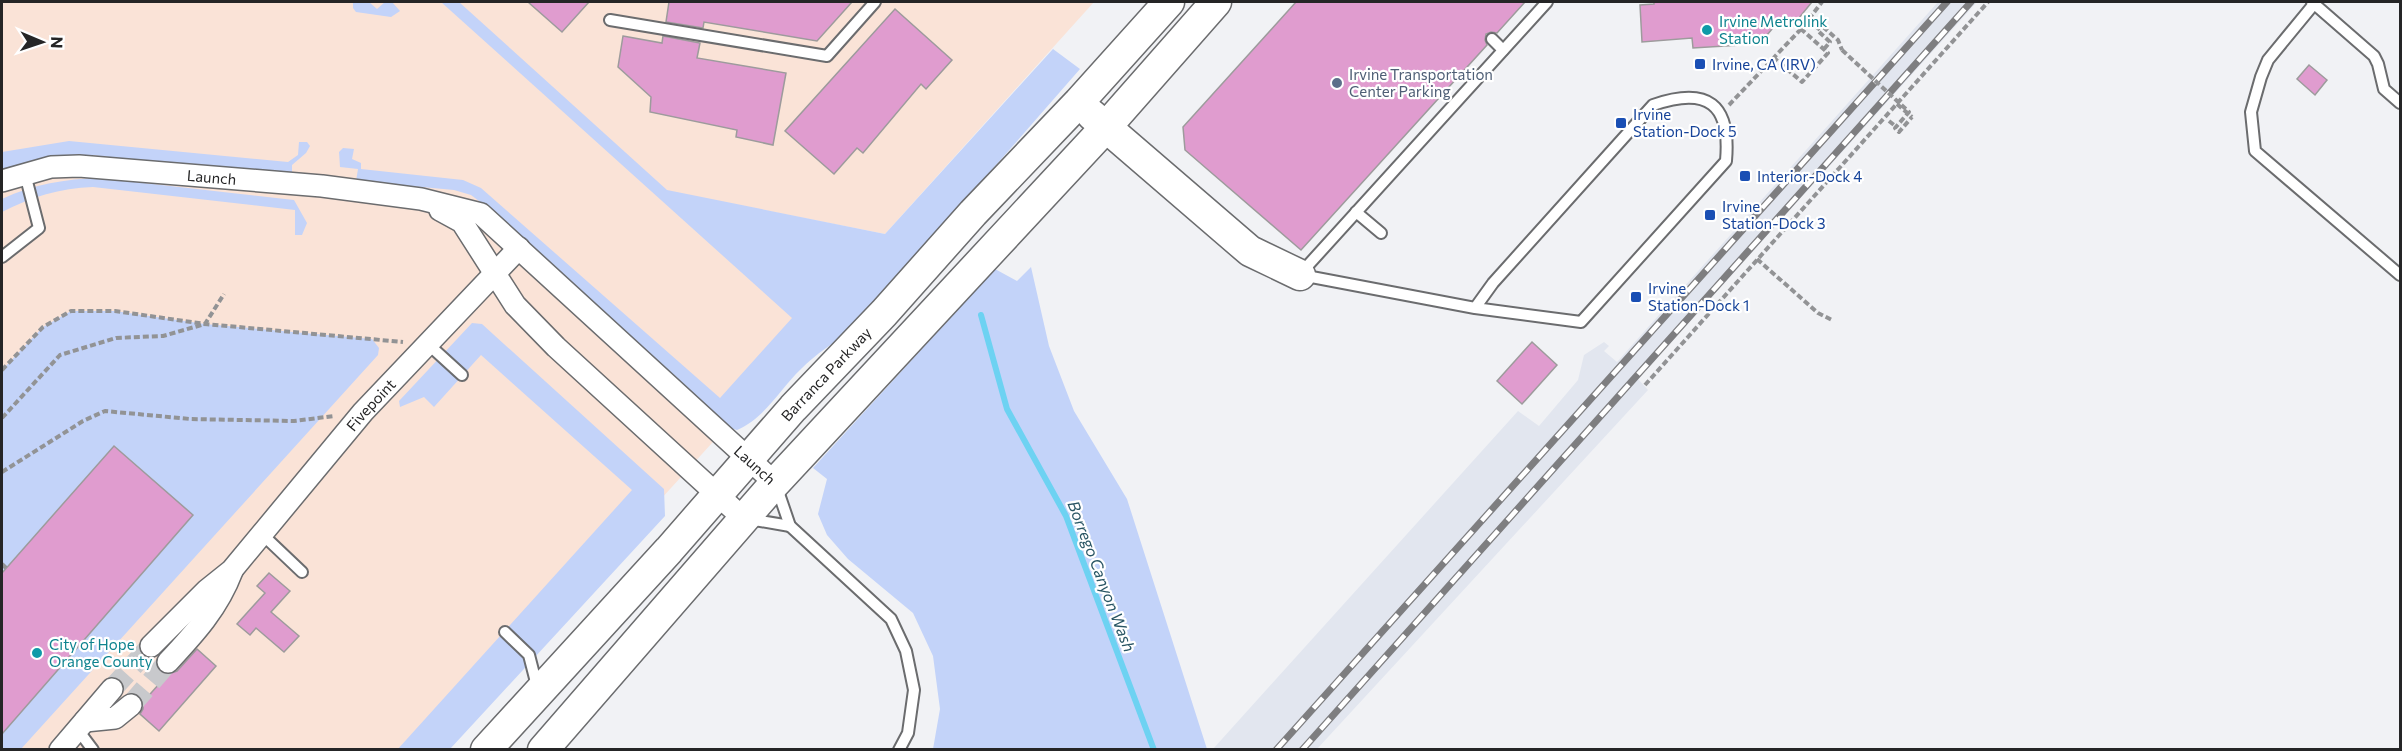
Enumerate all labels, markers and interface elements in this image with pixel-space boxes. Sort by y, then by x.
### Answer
north arrow [12,12,72,72]
place label: Irvine Metrolink Station [1719,12,1827,47]
marker: Irvine Metrolink Station [1700,23,1714,37]
text: N [48,36,67,49]
place label: Irvine, CA (IRV) [1712,55,1816,73]
marker: Irvine, CA (IRV) [1693,57,1707,71]
place label: Irvine Transportation Center Parking [1349,65,1493,100]
marker: Irvine Transportation Center Parking [1330,76,1344,90]
place label: Irvine Station-Dock 5 [1633,105,1737,140]
marker: Irvine Station-Dock 5 [1614,116,1628,130]
street label: Launch [186,166,237,188]
place label: Interior-Dock 4 [1757,167,1862,185]
marker: Interior-Dock 4 [1738,169,1752,183]
place label: Irvine Station-Dock 3 [1722,197,1826,232]
marker: Irvine Station-Dock 3 [1703,208,1717,222]
place label: Irvine Station-Dock 1 [1648,279,1749,314]
marker: Irvine Station-Dock 1 [1629,290,1643,304]
street label: Barranca Parkway [777,323,875,424]
street label: Fivepoint [342,375,399,434]
street label: Launch [731,441,779,488]
water label: Borrego Canyon Wash [1064,498,1140,654]
place label: City of Hope Orange County [49,635,153,670]
marker: City of Hope Orange County [30,646,44,660]

